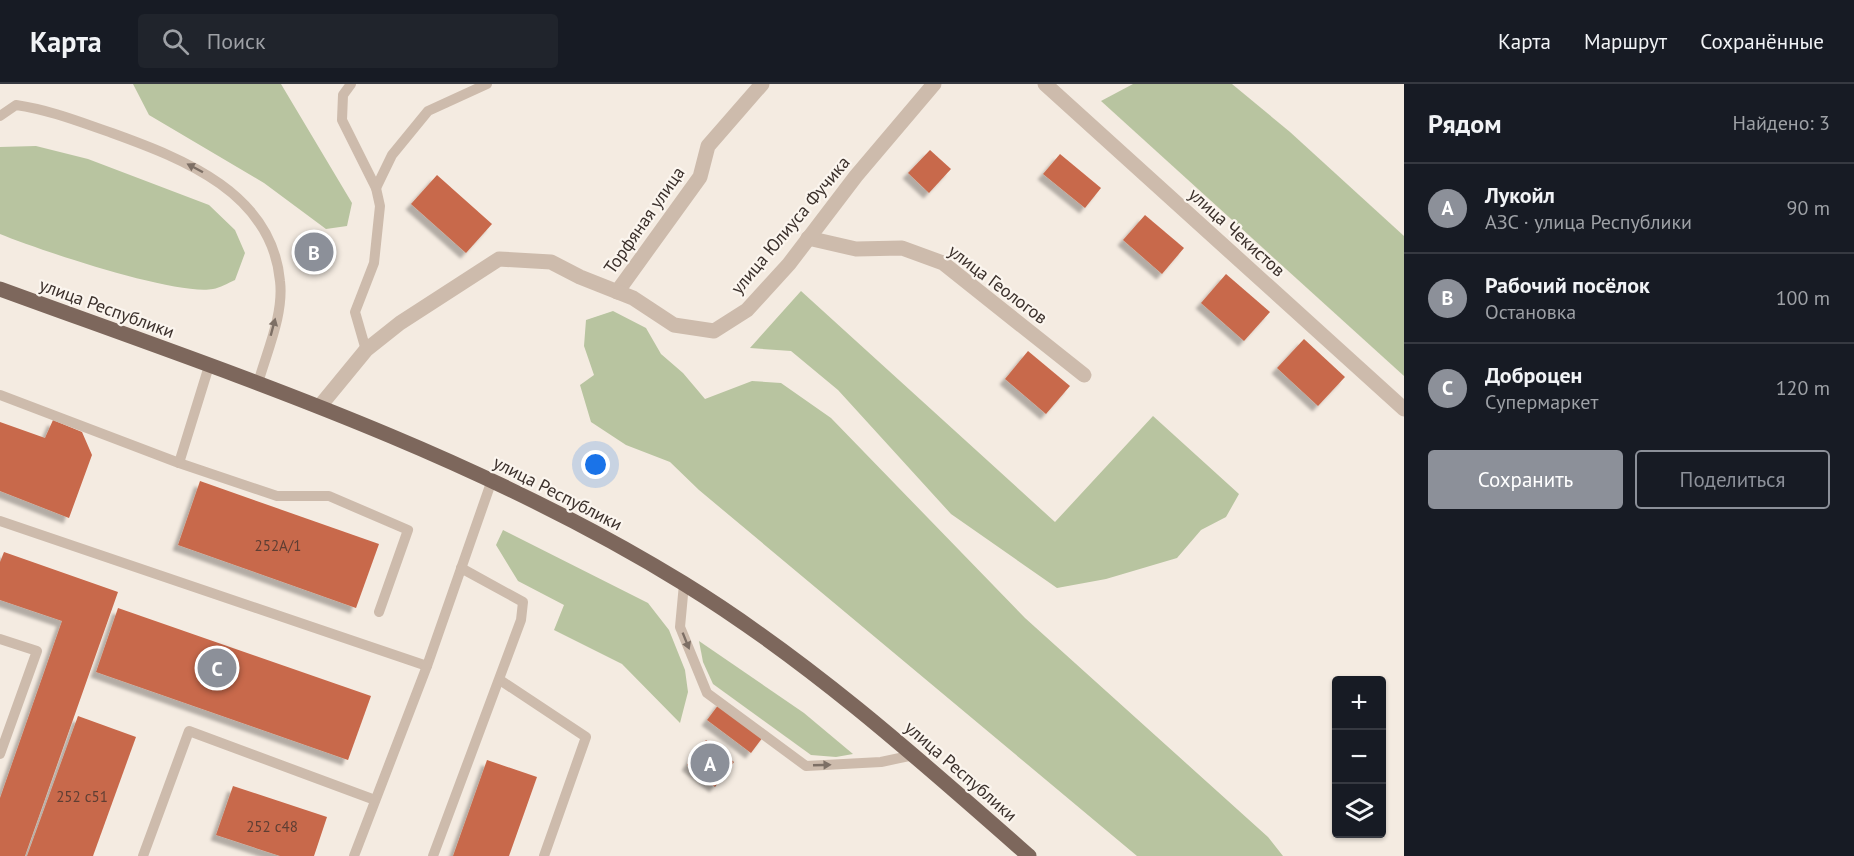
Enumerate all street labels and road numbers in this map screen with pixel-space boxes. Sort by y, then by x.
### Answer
street label: улица Юлиуса Фучика [725,151,855,299]
street label: Торфяная улица [599,162,689,278]
street label: улица Чекистов [1184,182,1290,282]
street label: улица Геологов [944,239,1052,329]
street label: улица Республики [36,273,178,343]
street label: улица Республики [490,451,626,535]
street label: улица Республики [900,716,1022,826]

